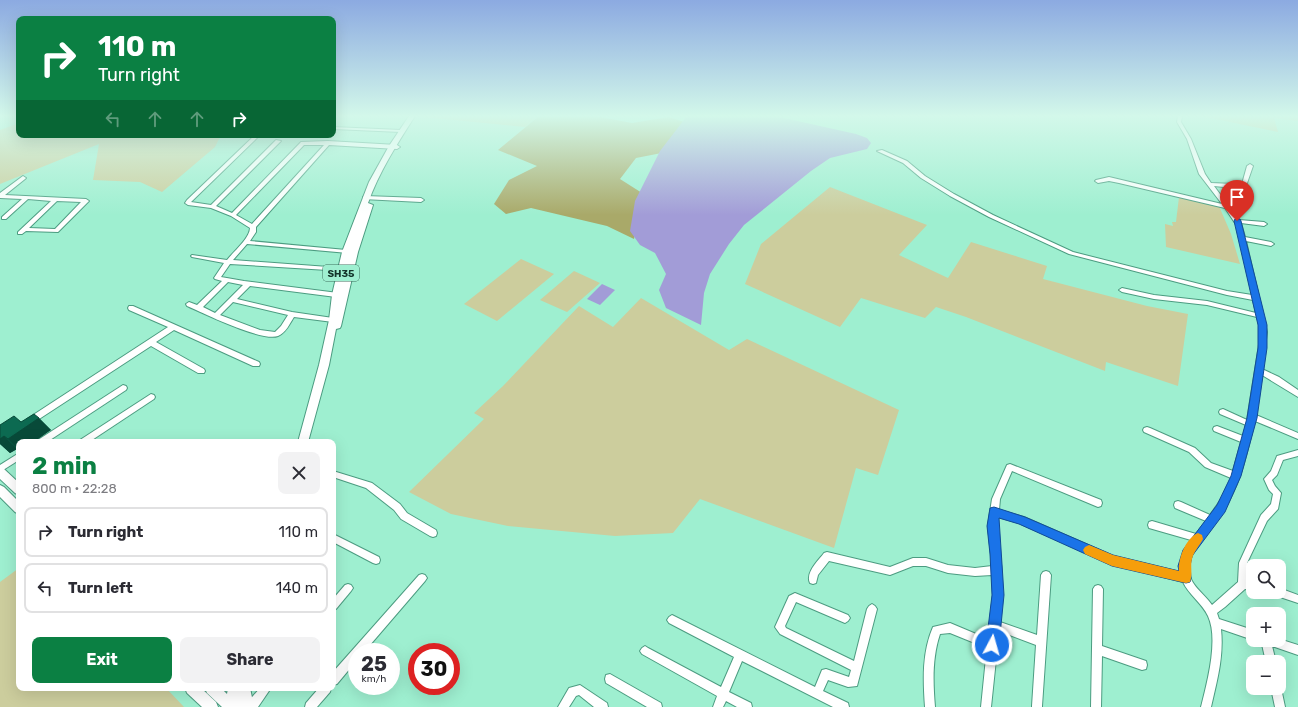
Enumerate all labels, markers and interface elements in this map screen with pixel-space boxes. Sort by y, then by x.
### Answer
text: 110 m [98,30,176,63]
icon: right [32,32,84,84]
text: Turn right [98,64,180,86]
icon: left [102,108,124,130]
icon: ahead [144,108,166,130]
icon: ahead [186,108,208,130]
icon: right [228,108,250,130]
pin [1220,180,1254,221]
icon: arrive [1226,186,1248,208]
road number: SH35 [323,265,359,281]
text: 2 min [32,452,97,480]
button: close [278,452,320,494]
text: 800 m · 22:28 [32,481,117,496]
icon: right [34,521,56,543]
text: Turn right [68,523,143,541]
text: 110 m [279,523,318,541]
map controls [1246,559,1286,695]
button: search [1246,559,1286,599]
icon: left [34,577,56,599]
text: Turn left [68,579,133,597]
text: 140 m [276,579,318,597]
button: + [1246,607,1286,647]
position arrow [971,624,1013,666]
button: Exit [32,637,172,683]
button: Share [180,637,320,683]
speed limit sign: 30 [408,643,460,695]
text: 25 [361,652,387,676]
button: − [1246,655,1286,695]
text: km/h [362,673,386,685]

